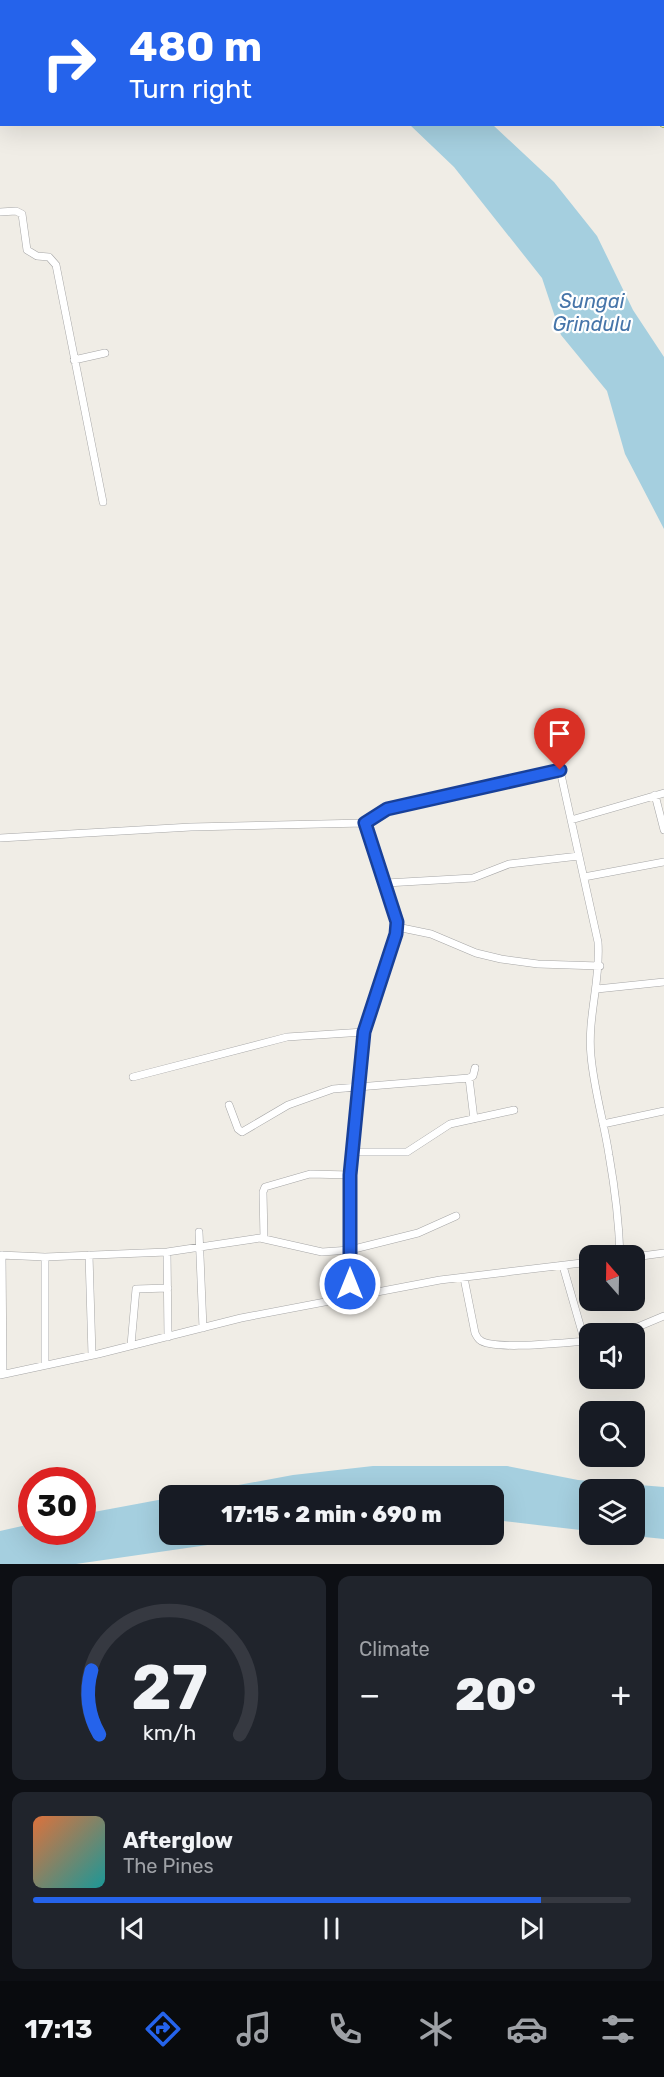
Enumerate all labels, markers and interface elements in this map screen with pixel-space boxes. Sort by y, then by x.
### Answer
text: 480 m [129,22,262,72]
icon: right [30,24,108,102]
text: Turn right [129,73,252,105]
water label: Sungai Grindulu [552,289,632,336]
pin [534,708,585,770]
icon: arrive [543,717,576,750]
north arrow [579,1245,645,1311]
map controls [579,1245,645,1545]
position arrow [318,1252,382,1316]
button: sound [579,1323,645,1389]
button: search [579,1401,645,1467]
speed limit sign: 30 [18,1467,96,1545]
button: layers [579,1479,645,1545]
text: 17:15 · 2 min · 690 m [221,1501,442,1528]
text: Climate [359,1637,430,1661]
text: 27 [131,1651,207,1725]
text: 20° [455,1668,536,1721]
text: − [359,1675,380,1714]
text: + [610,1675,631,1714]
text: km/h [142,1720,196,1745]
text: Afterglow [123,1827,233,1854]
text: The Pines [123,1854,214,1878]
icon: previous [116,1912,149,1945]
icon: pause [315,1912,348,1945]
icon: next [515,1912,548,1945]
icon: directions [142,2008,184,2050]
icon: music [233,2008,275,2050]
icon: phone [324,2008,366,2050]
icon: climate [415,2008,457,2050]
icon: car [506,2008,548,2050]
icon: filters [597,2008,639,2050]
text: 17:13 [25,2013,93,2045]

